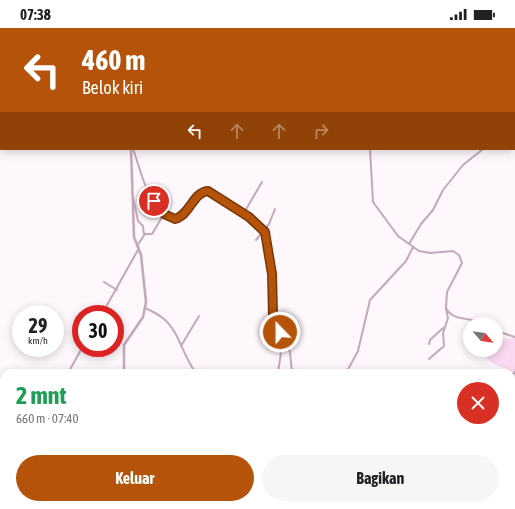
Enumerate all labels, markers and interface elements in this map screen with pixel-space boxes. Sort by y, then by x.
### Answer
text: 07:38 [20,6,51,23]
icon: left [16,44,68,96]
text: 460 m [82,44,145,76]
text: Belok kiri [82,77,143,98]
icon: left [184,120,206,142]
icon: ahead [226,120,248,142]
icon: ahead [268,120,290,142]
icon: right [310,120,332,142]
pin [137,184,171,218]
icon: arrive [143,190,165,212]
speed limit sign: 30 [72,305,124,357]
position arrow [259,311,301,353]
text: 29 [29,314,47,337]
north arrow [463,317,503,357]
map controls [463,317,503,357]
text: km/h [28,335,48,346]
text: 2 mnt [16,382,66,409]
button: close [457,382,499,424]
text: 660 m · 07:40 [16,411,79,426]
button: Keluar [16,455,254,501]
button: Bagikan [262,455,499,501]

